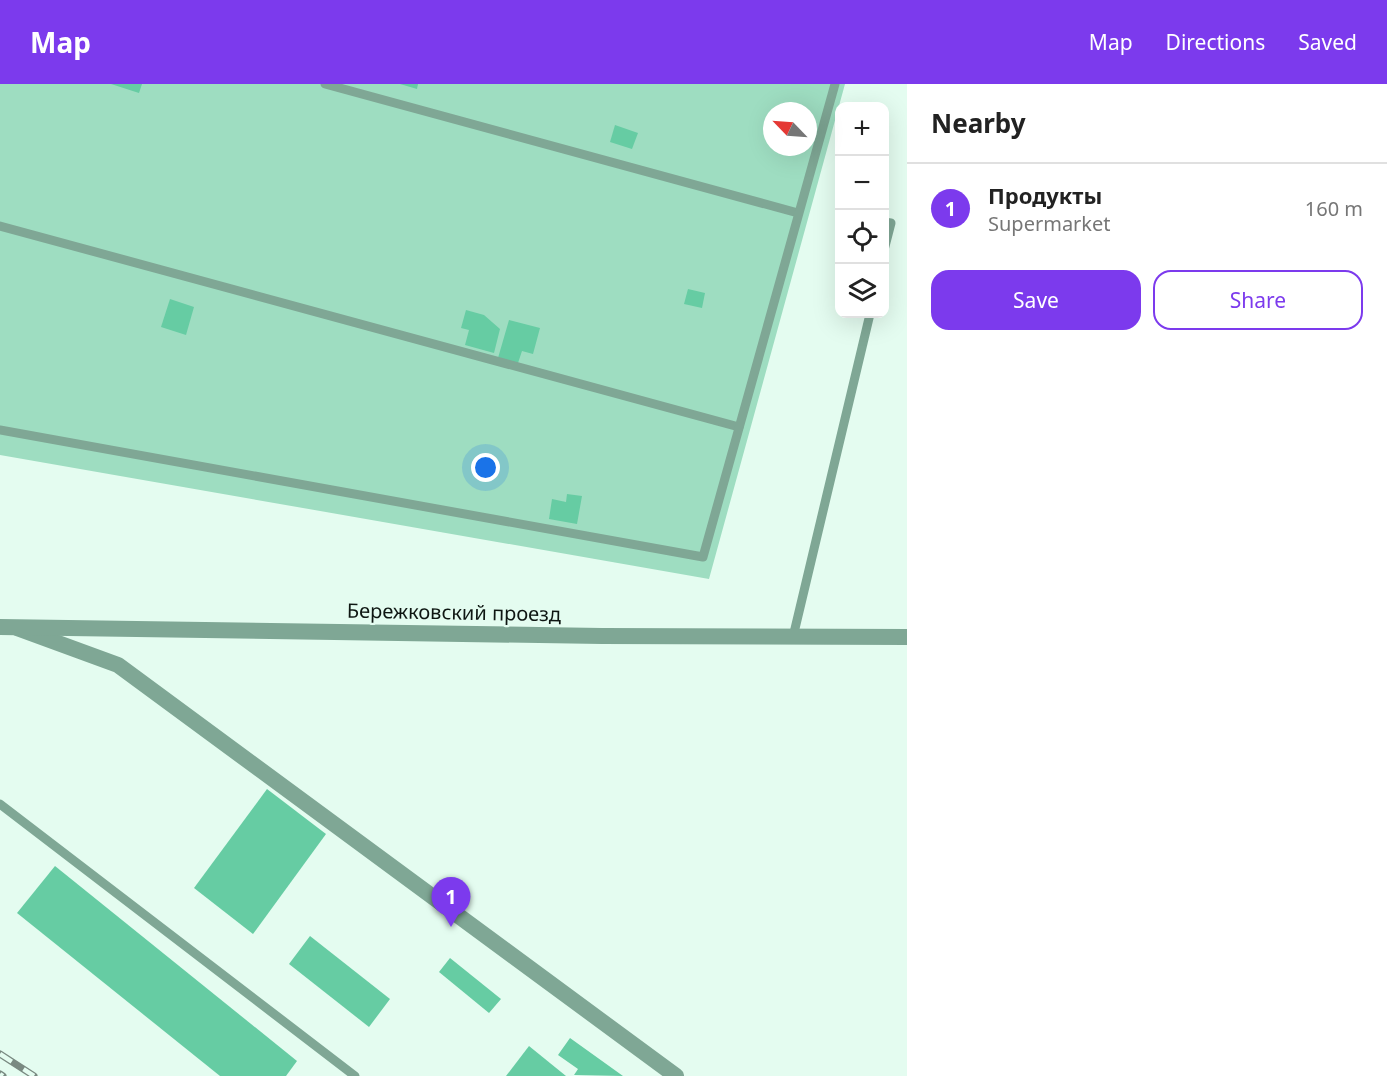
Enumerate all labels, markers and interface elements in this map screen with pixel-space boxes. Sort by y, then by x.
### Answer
text: Map [30,23,91,61]
text: Map [1089,28,1133,56]
text: Directions [1166,28,1265,56]
text: Saved [1298,28,1357,56]
north arrow [763,102,817,156]
map controls [835,102,889,318]
button: + [835,102,889,156]
text: Nearby [931,105,1026,141]
button: − [835,156,889,210]
text: Продукты [988,180,1102,210]
text: 1 [945,195,956,222]
text: 160 m [1305,195,1363,222]
button: locate [835,210,889,264]
text: Supermarket [988,210,1111,237]
button: layers [835,264,889,318]
button: Save [931,270,1141,330]
button: Share [1153,270,1363,330]
your location [471,453,500,482]
street label: Бережковский проезд [347,597,561,627]
pin: 1 [432,878,470,927]

